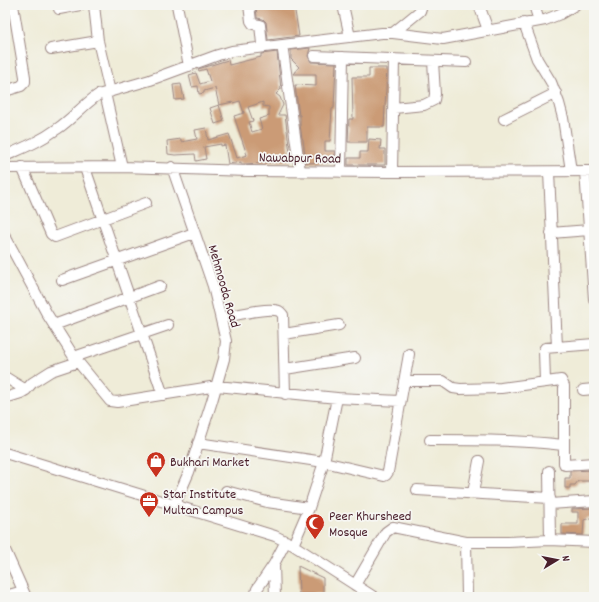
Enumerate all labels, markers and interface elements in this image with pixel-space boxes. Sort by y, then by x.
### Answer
street label: Nawabpur Road [259,148,341,170]
street label: Mehmooda Road [202,243,244,330]
shop icon: Bukhari Market [145,450,167,478]
place label: Bukhari Market [170,453,249,473]
place label: Star Institute Multan Campus [163,485,244,521]
office icon: Star Institute Multan Campus [138,490,160,518]
place label: Peer Khursheed Mosque [329,507,411,543]
mosque icon: Peer Khursheed Mosque [304,512,326,540]
north arrow [537,540,577,580]
text: N [557,555,573,563]

